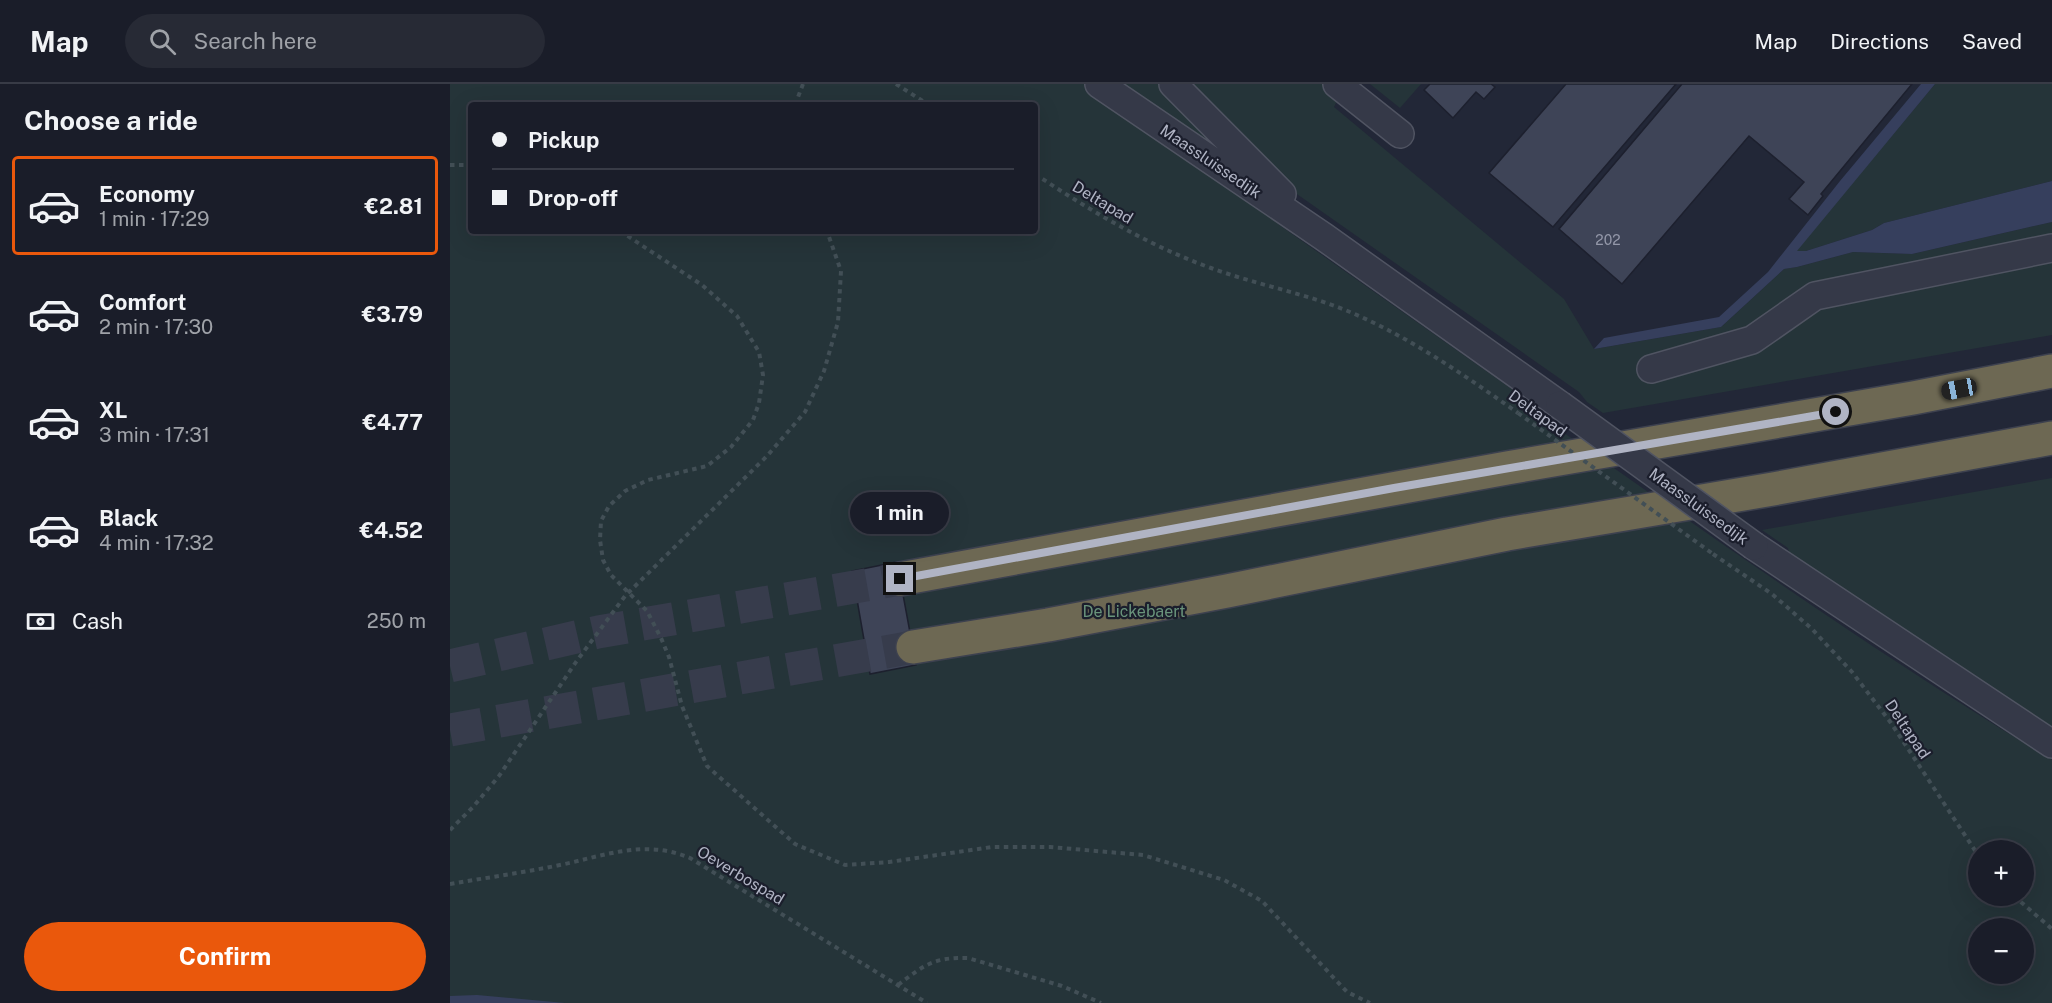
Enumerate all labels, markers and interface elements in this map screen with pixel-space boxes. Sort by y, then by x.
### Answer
search box [125,14,545,68]
text: Map [30,25,89,58]
icon: search [146,25,179,58]
text: Search here [194,28,317,54]
text: Map [1755,29,1797,54]
text: Directions [1830,29,1929,54]
text: Saved [1962,29,2022,54]
text: Choose a ride [24,104,198,136]
street label: Maassluissedijk [1157,121,1265,202]
text: Pickup [528,127,599,153]
street label: Deltapad [1069,177,1136,228]
icon: car [27,179,81,233]
text: Economy [99,181,195,207]
text: Drop-off [528,185,618,211]
text: €2.81 [365,193,423,219]
text: 1 min · 17:29 [99,207,210,231]
house number: 202 [1595,232,1621,248]
icon: car [27,287,81,341]
text: Comfort [99,289,186,315]
text: €3.79 [362,301,423,327]
text: 2 min · 17:30 [99,315,213,339]
car [1940,377,1978,401]
street label: Deltapad [1505,386,1570,441]
icon: car [27,395,81,449]
text: XL [99,397,127,423]
route start [1822,398,1849,425]
text: €4.77 [362,409,423,435]
text: 3 min · 17:31 [99,423,210,447]
street label: Maassluissedijk [1645,464,1752,549]
callout: 1 min [850,492,950,534]
text: 1 min [875,501,924,525]
icon: car [27,503,81,557]
text: Black [99,505,158,531]
text: €4.52 [359,517,423,543]
text: 4 min · 17:32 [99,531,214,555]
route end [886,565,913,592]
park label: De Lickebaert [1082,602,1186,621]
icon: cash [24,605,57,638]
text: Cash [72,608,123,634]
text: 250 m [367,609,426,633]
street label: Deltapad [1881,696,1934,762]
map controls [1968,840,2034,984]
button: + [1968,840,2034,906]
street label: Oeverbospad [694,842,788,909]
button: − [1968,918,2034,984]
button: Confirm [24,922,426,991]

